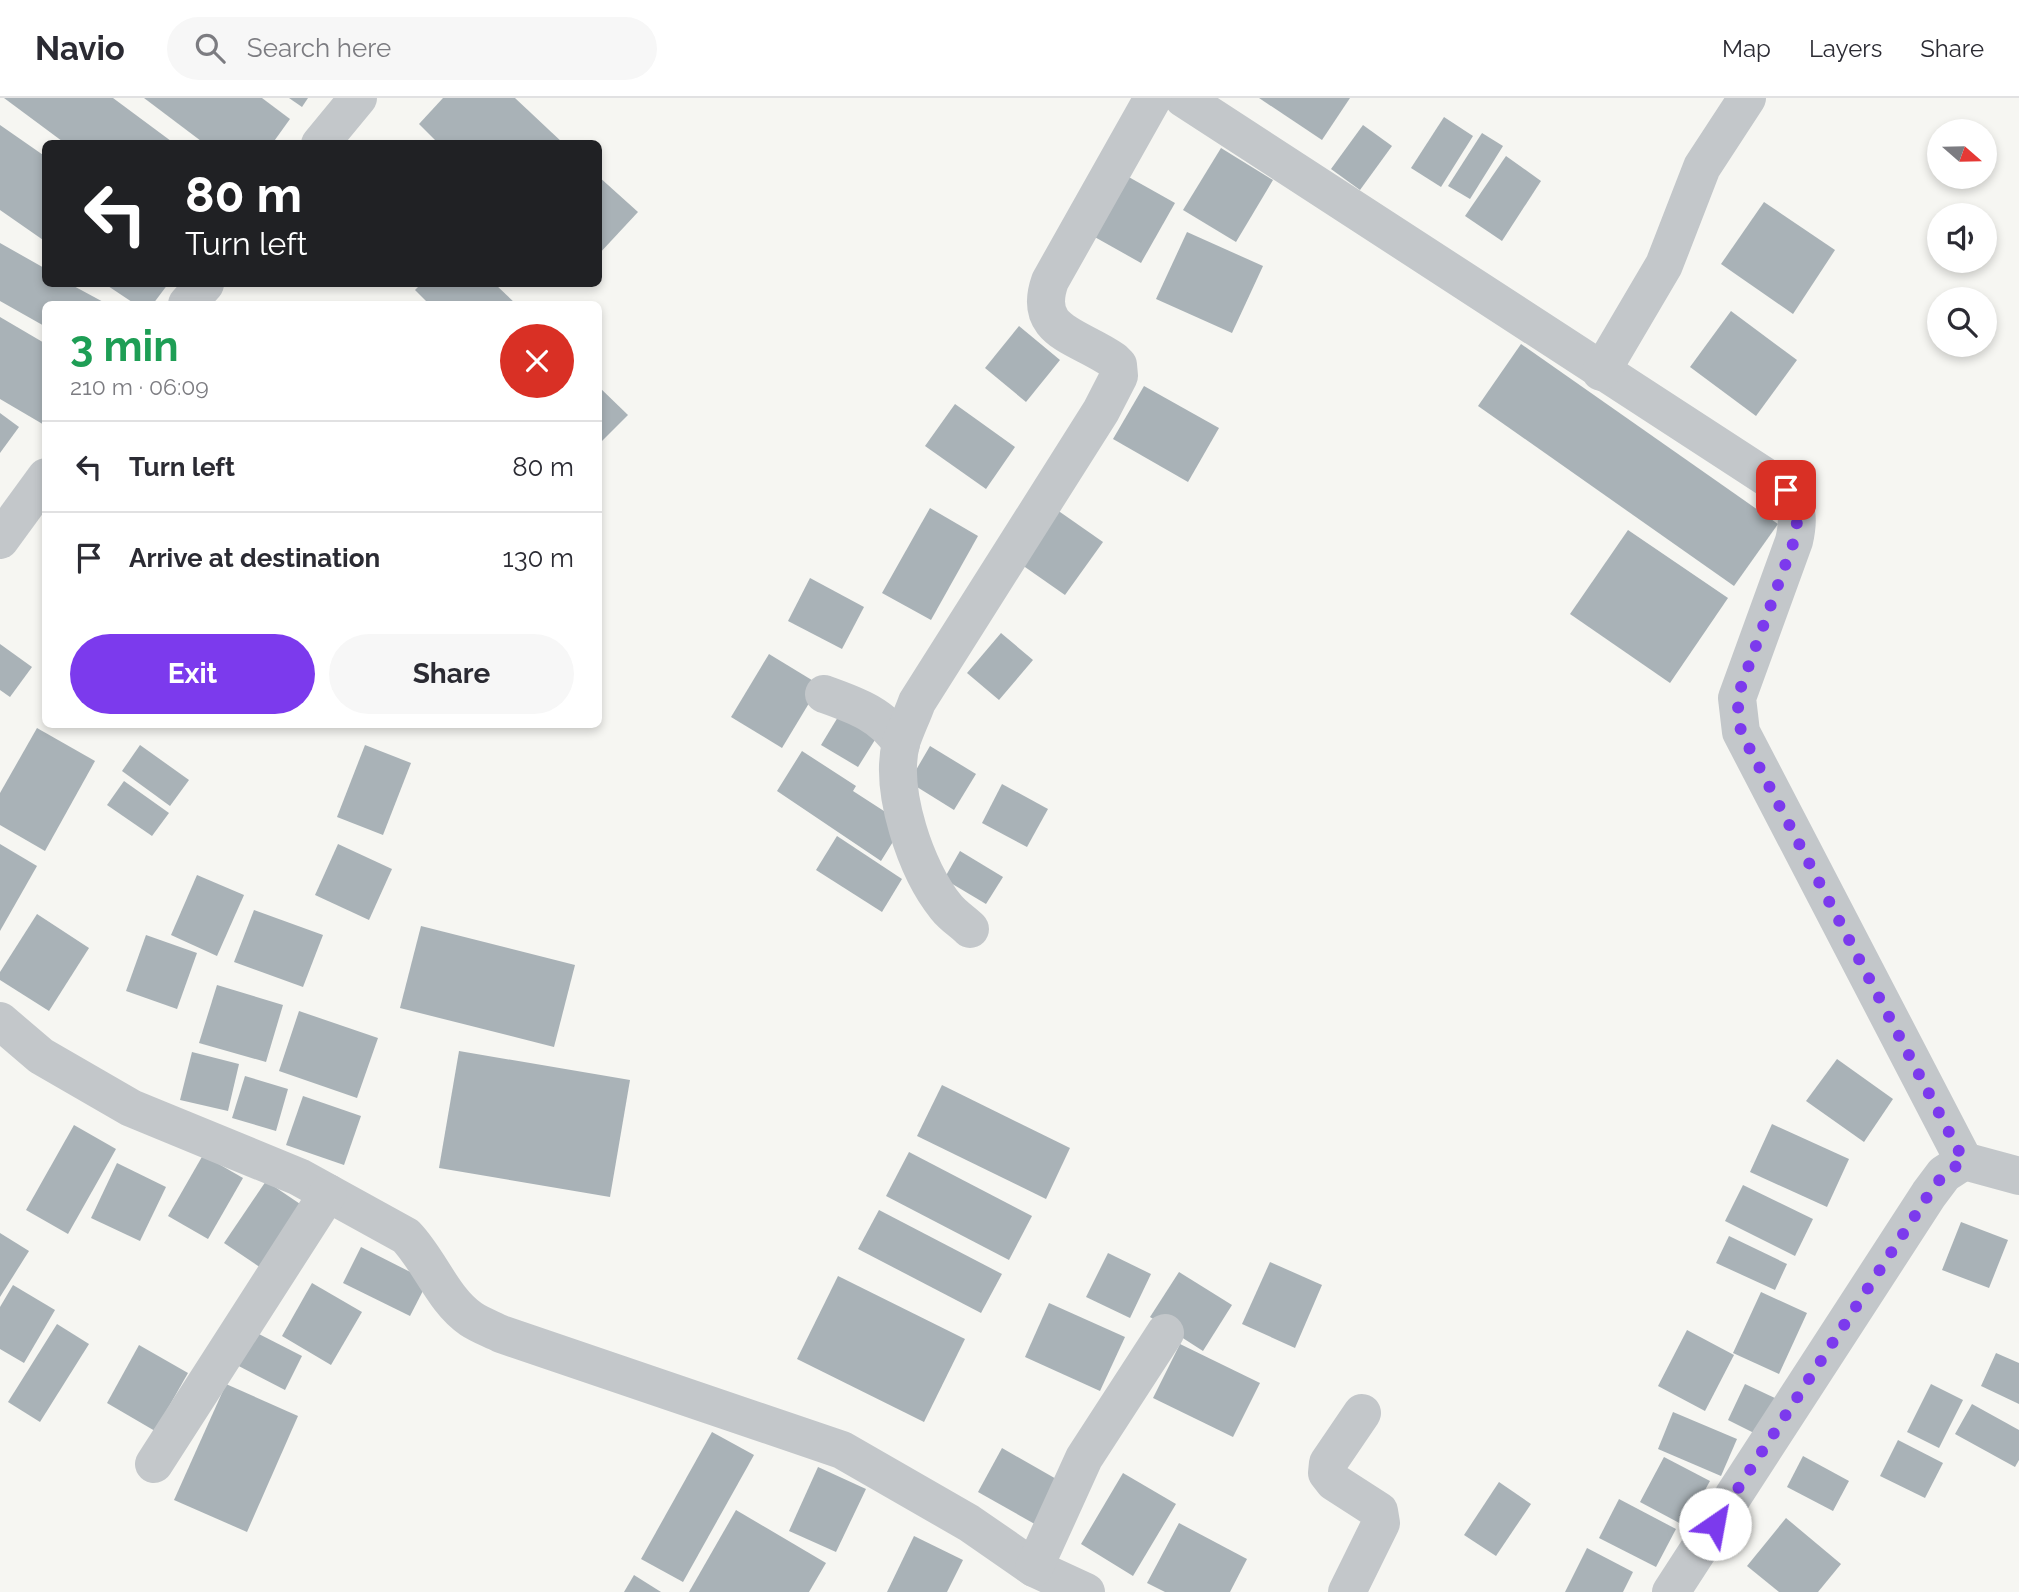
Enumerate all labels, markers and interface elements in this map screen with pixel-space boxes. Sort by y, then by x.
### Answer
search box [167,17,657,80]
text: Navio [35,29,125,68]
icon: search [191,29,229,67]
text: Search here [247,33,391,63]
text: Map [1722,34,1771,63]
text: Layers [1809,34,1882,63]
text: Share [1920,34,1984,63]
north arrow [1927,119,1997,189]
map controls [1927,119,1997,357]
text: 80 m [185,166,302,223]
icon: left [70,168,161,259]
button: sound [1927,203,1997,273]
text: Turn left [185,225,307,262]
button: search [1927,287,1997,357]
text: 3 min [70,322,179,371]
button: close [500,324,574,398]
text: 210 m · 06:09 [70,373,209,400]
icon: left [70,448,108,486]
text: Turn left [129,452,235,482]
text: 80 m [512,452,574,482]
pin [1756,460,1816,520]
icon: arrive [1767,471,1805,509]
icon: arrive [70,539,108,577]
text: Arrive at destination [129,543,380,573]
text: 130 m [503,543,574,573]
button: Exit [70,634,315,714]
button: Share [329,634,574,714]
position arrow [1678,1487,1752,1561]

